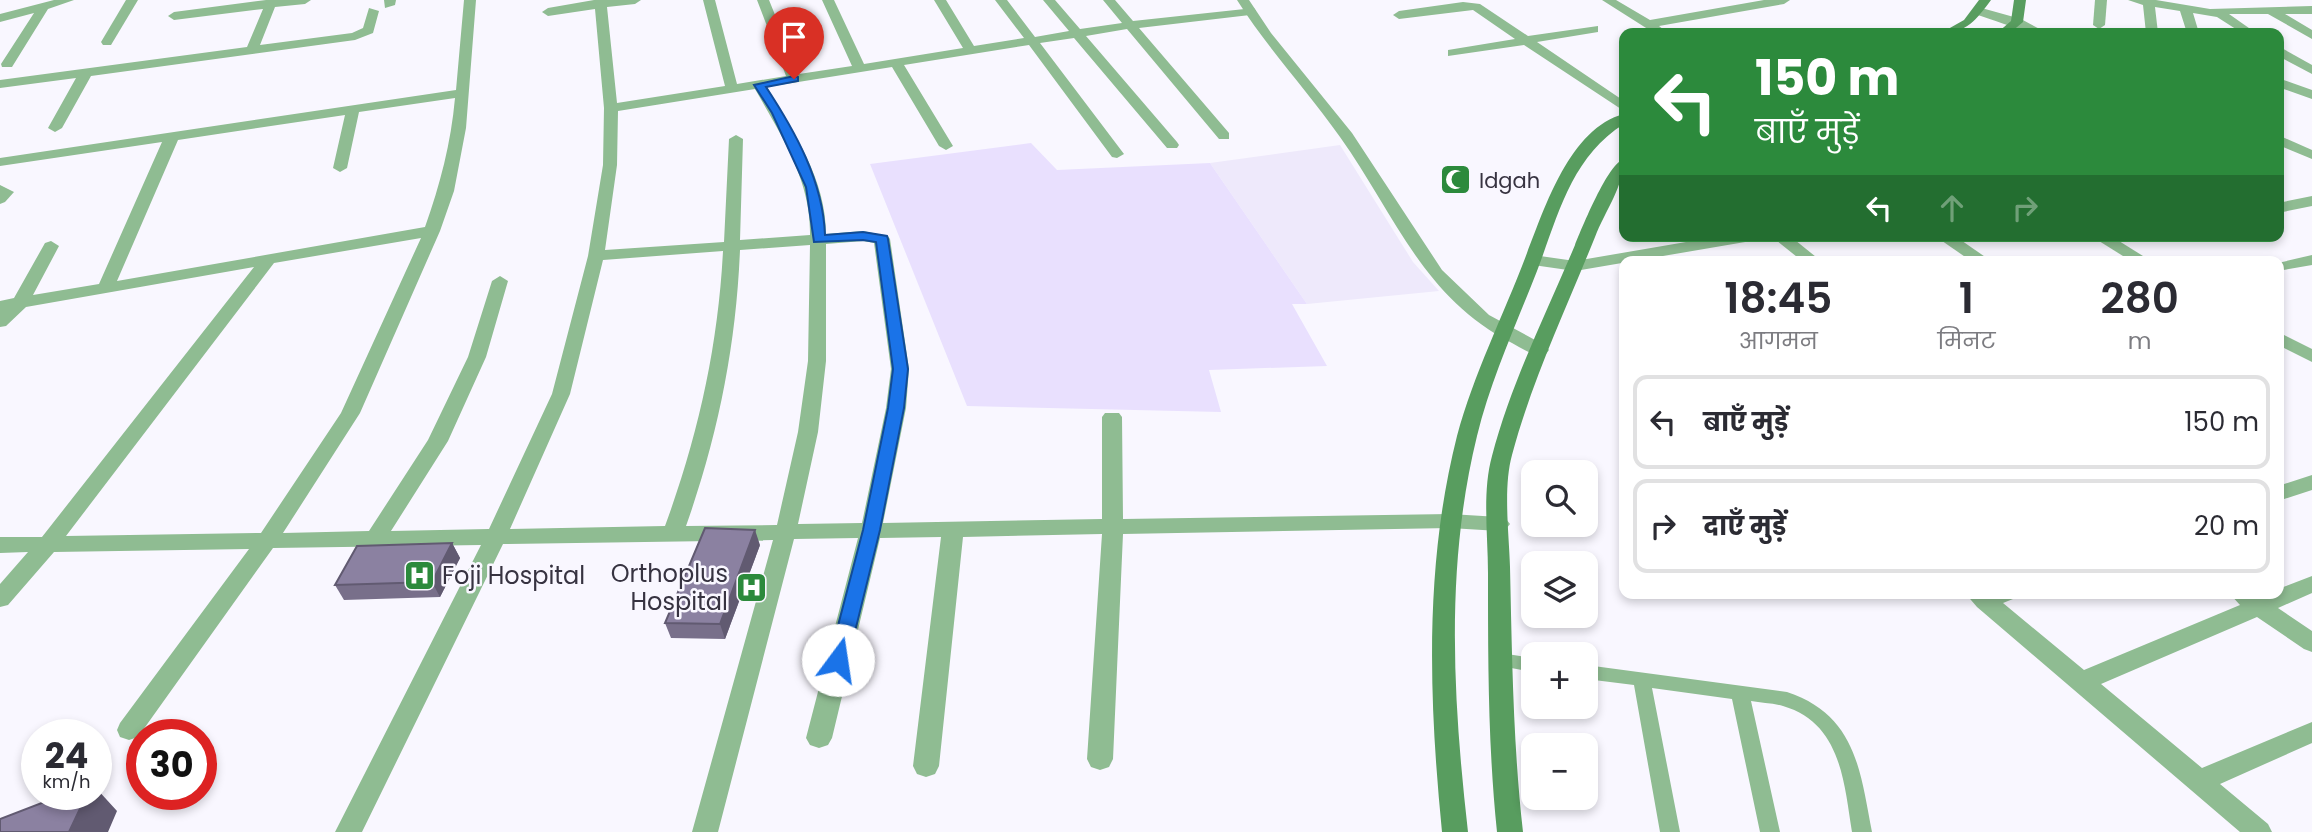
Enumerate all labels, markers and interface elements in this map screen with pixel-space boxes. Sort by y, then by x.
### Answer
pin [764,7,824,79]
icon: arrive [775,18,813,56]
text: 150 m [1755,44,1900,112]
icon: left [1640,56,1731,147]
text: बाएँ मुड़ें [1755,109,1859,154]
mosque icon: Idgah [1439,163,1473,197]
place label: Idgah [1479,166,1540,195]
icon: left [1860,189,1898,227]
icon: ahead [1933,189,1971,227]
icon: right [2006,189,2044,227]
text: 18:45 [1724,269,1832,328]
text: 1 [1959,269,1974,328]
text: 280 [2101,269,2179,328]
text: आगमन [1739,325,1818,357]
text: मिनट [1937,325,1995,357]
text: m [2128,325,2152,357]
icon: left [1644,403,1682,441]
text: बाएँ मुड़ें [1703,404,1788,440]
text: 150 m [2184,404,2259,440]
map controls [1521,460,1598,810]
button: search [1521,460,1598,537]
icon: right [1644,507,1682,545]
text: दाएँ मुड़ें [1703,508,1786,544]
text: 20 m [2194,508,2259,544]
button: layers [1521,551,1598,628]
place label: Orthoplus Hospital [611,557,728,618]
hospital icon: Foji Hospital [402,558,436,592]
place label: Foji Hospital [442,559,585,592]
hospital icon: Orthoplus Hospital [734,570,768,604]
position arrow [801,623,875,697]
button: + [1521,642,1598,719]
speed limit sign: 30 [126,719,217,810]
text: 24 [45,731,88,780]
button: − [1521,733,1598,810]
text: km/h [43,769,90,794]

